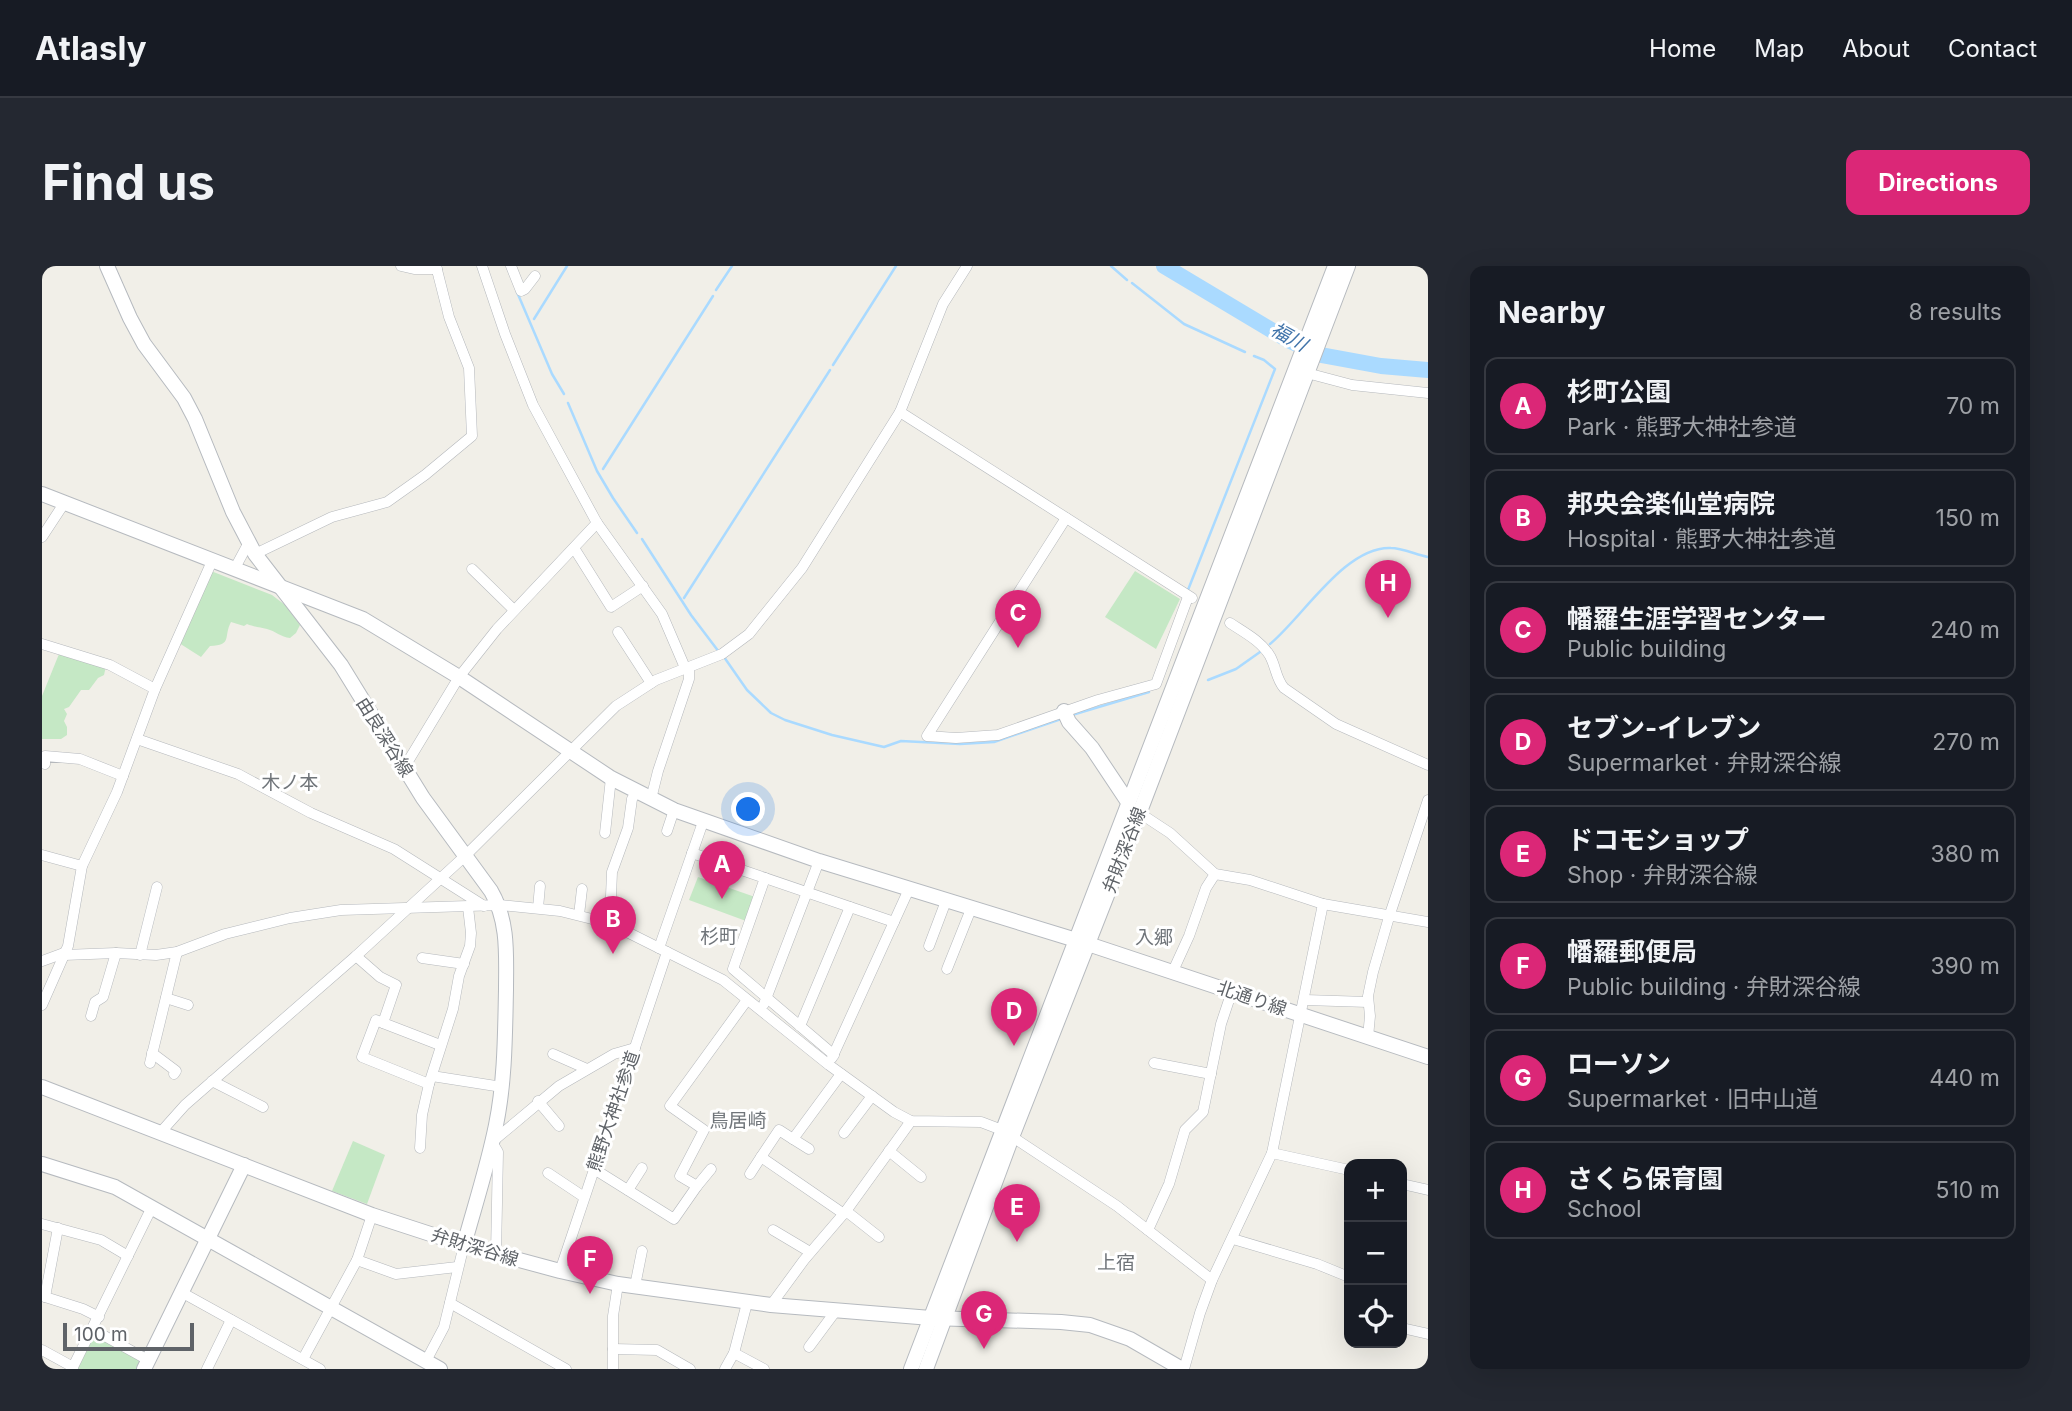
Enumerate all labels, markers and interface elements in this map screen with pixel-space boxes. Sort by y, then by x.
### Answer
text: Atlasly [35,28,147,68]
text: Home [1649,34,1716,63]
text: Map [1754,34,1804,63]
text: About [1842,34,1910,63]
text: Contact [1948,34,2037,63]
button: Directions [1846,150,2030,215]
text: Find us [42,153,215,212]
text: Nearby [1498,294,1606,330]
text: 8 results [1909,298,2002,326]
water label: 福川 [1267,318,1313,357]
text: 杉町公園 [1567,376,1671,407]
text: A [1514,392,1532,420]
text: 70 m [1946,392,2000,420]
text: Park · 熊野大神社参道 [1567,413,1797,441]
text: 邦央会楽仙堂病院 [1567,488,1775,519]
text: B [1515,504,1531,532]
text: 150 m [1936,504,2000,532]
text: Hospital · 熊野大神社参道 [1567,525,1836,553]
pin: H [1365,560,1411,618]
pin: C [995,590,1041,648]
text: 幡羅生涯学習センター [1567,603,1827,634]
text: C [1514,616,1532,644]
text: 240 m [1930,616,2000,644]
text: Public building [1567,635,1726,663]
street label: 由良深谷線 [352,693,418,781]
text: セブン-イレブン [1567,712,1761,743]
text: D [1515,728,1531,756]
text: 270 m [1932,728,2000,756]
text: Supermarket · 弁財深谷線 [1567,749,1842,777]
district label: 木ノ本 [261,771,319,794]
your location [731,792,765,826]
street label: 弁財深谷線 [1098,804,1150,896]
text: ドコモショップ [1567,824,1749,855]
text: E [1516,840,1530,868]
text: 380 m [1930,840,2000,868]
pin: A [699,841,745,899]
text: Shop · 弁財深谷線 [1567,861,1758,889]
pin: B [590,896,636,954]
district label: 杉町 [700,925,738,948]
district label: 入郷 [1135,926,1173,949]
text: 幡羅郵便局 [1567,936,1697,967]
text: F [1516,952,1530,980]
text: 390 m [1930,952,2000,980]
text: Public building · 弁財深谷線 [1567,973,1861,1001]
street label: 北通り線 [1215,976,1289,1020]
pin: D [991,988,1037,1046]
street label: 熊野大神社参道 [583,1048,643,1174]
text: ローソン [1567,1048,1671,1079]
text: G [1514,1064,1532,1092]
text: 440 m [1929,1064,2000,1092]
text: Supermarket · 旧中山道 [1567,1085,1819,1113]
district label: 鳥居崎 [709,1109,767,1132]
map controls [1344,1159,1407,1348]
button: + [1344,1159,1407,1222]
text: さくら保育園 [1567,1163,1723,1194]
text: H [1514,1176,1532,1204]
text: 510 m [1936,1176,2000,1204]
pin: E [994,1184,1040,1242]
text: School [1567,1195,1642,1223]
button: − [1344,1222,1407,1285]
street label: 弁財深谷線 [429,1224,521,1270]
pin: F [567,1236,613,1294]
district label: 上宿 [1097,1251,1135,1274]
button: locate [1344,1285,1407,1348]
pin: G [961,1291,1007,1349]
scale bar [63,1320,194,1352]
text: 100 m [74,1323,128,1346]

